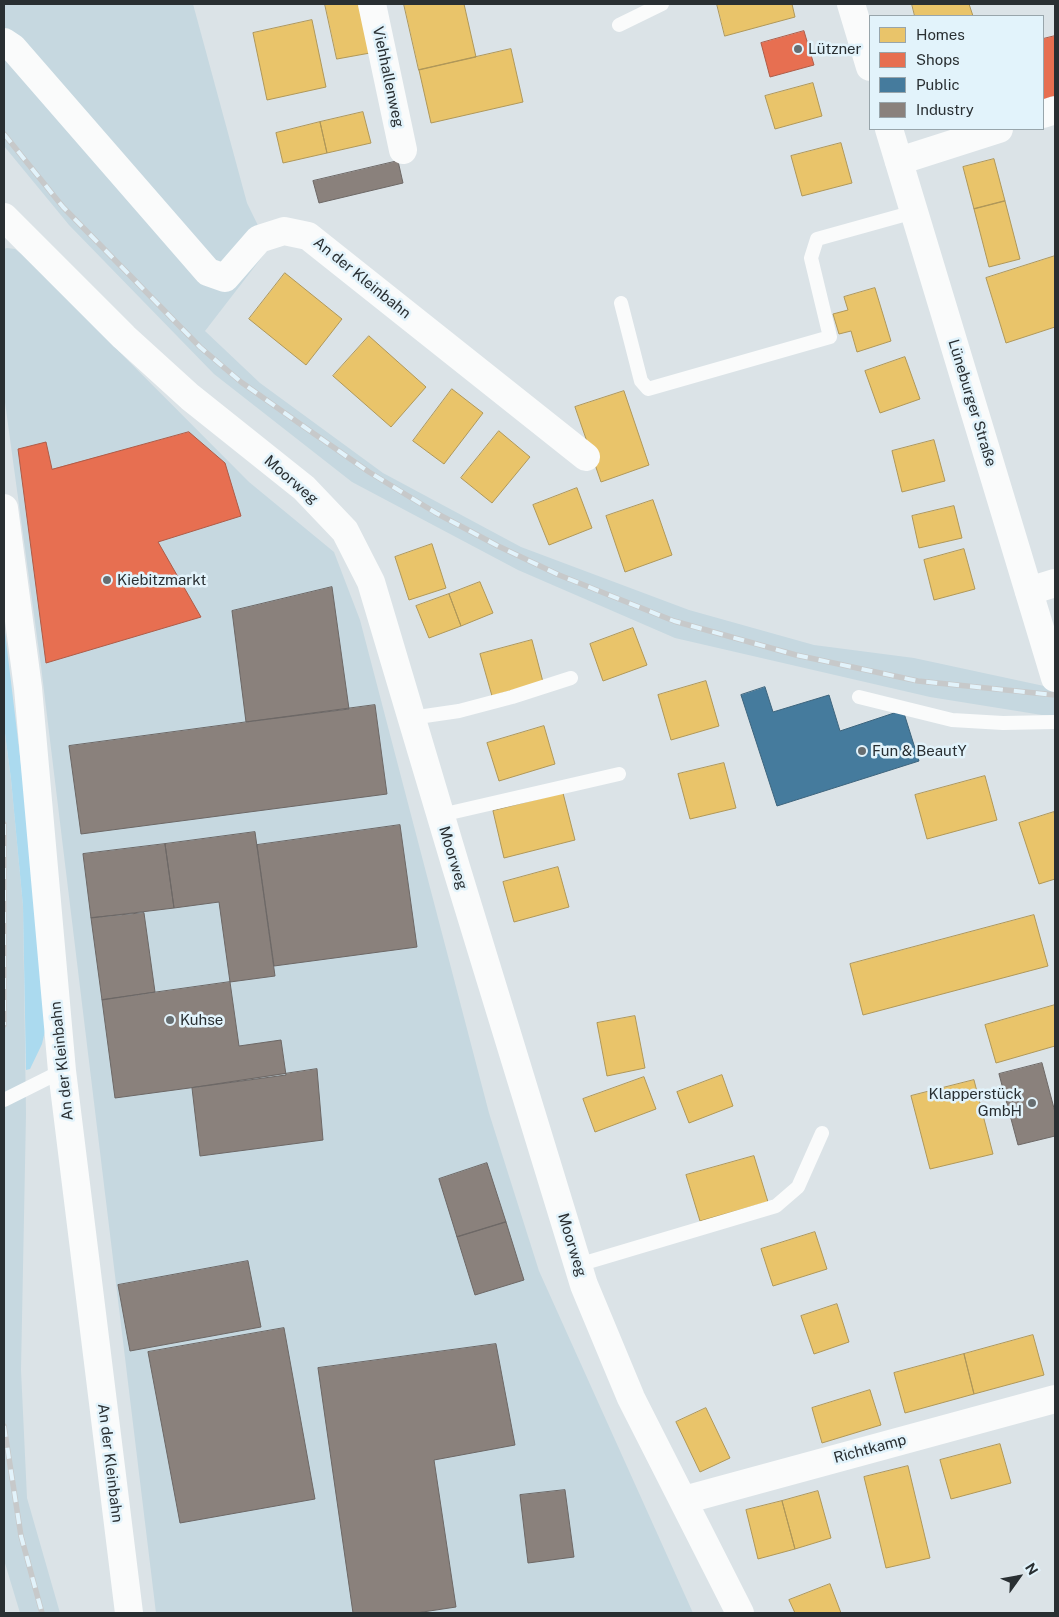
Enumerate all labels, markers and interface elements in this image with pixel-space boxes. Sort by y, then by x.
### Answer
legend [869,15,1044,130]
street label: Viehhallenweg [369,25,407,129]
text: Homes [916,26,965,43]
place label: Lützner [808,40,861,58]
marker: Lützner [792,43,804,55]
text: Shops [916,51,960,68]
text: Public [916,76,960,93]
text: Industry [916,101,974,118]
street label: An der Kleinbahn [310,233,414,323]
street label: Lüneburger Straße [944,337,1000,469]
street label: Moorweg [260,452,322,508]
place label: Kiebitzmarkt [117,571,206,589]
marker: Kiebitzmarkt [101,574,113,586]
place label: Fun & BeautY [872,742,967,760]
marker: Fun & BeautY [856,745,868,757]
street label: Moorweg [435,824,471,892]
street label: An der Kleinbahn [47,1001,77,1121]
place label: Kuhse [180,1011,223,1029]
marker: Kuhse [164,1014,176,1026]
place label: Klapperstück GmbH [928,1085,1022,1120]
marker: Klapperstück GmbH [1026,1097,1038,1109]
street label: Moorweg [554,1211,590,1279]
street label: An der Kleinbahn [94,1402,126,1524]
street label: Richtkamp [832,1431,908,1467]
north arrow [994,1552,1044,1602]
text: N [1022,1560,1041,1578]

